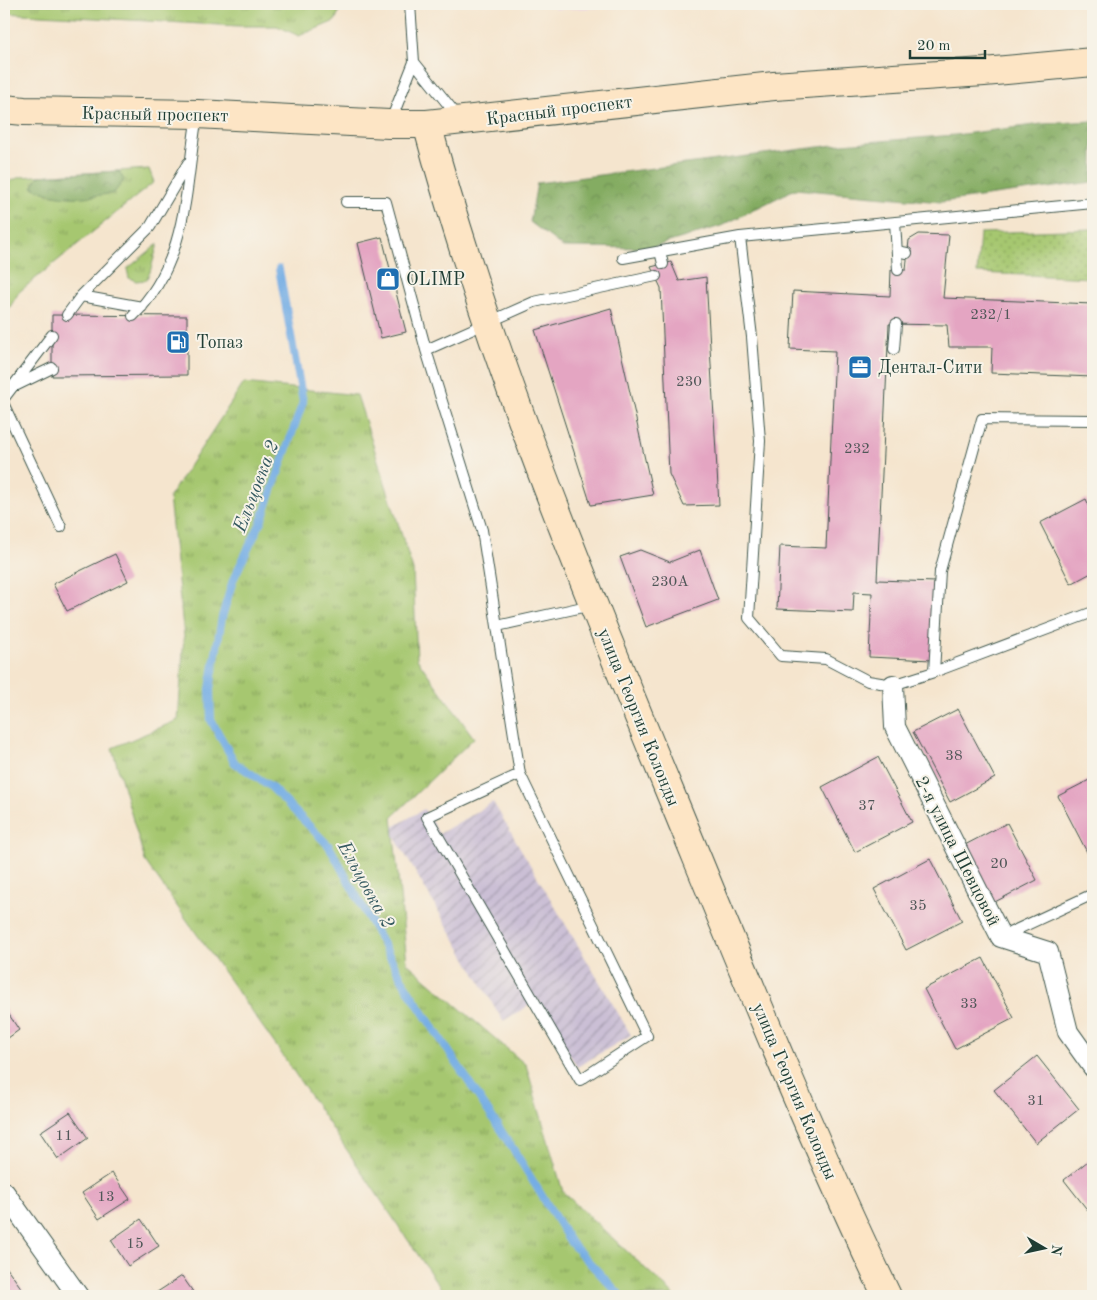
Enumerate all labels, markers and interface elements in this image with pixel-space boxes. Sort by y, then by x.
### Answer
scale bar [910,28,984,60]
text: 20 m [917,39,951,54]
street label: Красный проспект [485,93,633,129]
street label: Красный проспект [81,105,229,125]
shop icon: OLIMP [375,266,401,292]
place label: OLIMP [406,271,465,289]
house number: 232/1 [970,308,1012,323]
fuel station icon: Топаз [165,329,191,355]
place label: Топаз [196,334,243,352]
office icon: Дентал-Сити [847,354,873,380]
place label: Дентал-Сити [878,359,983,377]
house number: 230 [676,375,702,390]
water label: Ельцовка 2 [231,438,283,536]
house number: 232 [844,442,870,457]
house number: 230А [651,575,689,590]
street label: улица Георгия Колонды [594,626,682,809]
house number: 38 [945,749,963,764]
street label: 2-я улица Шевцовой [912,774,1003,929]
house number: 37 [858,799,876,814]
water label: Ельцовка 2 [333,838,397,932]
house number: 20 [990,857,1008,872]
house number: 35 [909,899,927,914]
house number: 33 [960,997,978,1012]
street label: улица Георгия Колонды [749,1000,840,1183]
house number: 31 [1027,1094,1045,1109]
house number: 11 [55,1129,73,1144]
house number: 13 [97,1190,115,1205]
north arrow [1020,1222,1070,1272]
house number: 15 [126,1237,144,1252]
text: N [1048,1243,1064,1257]

